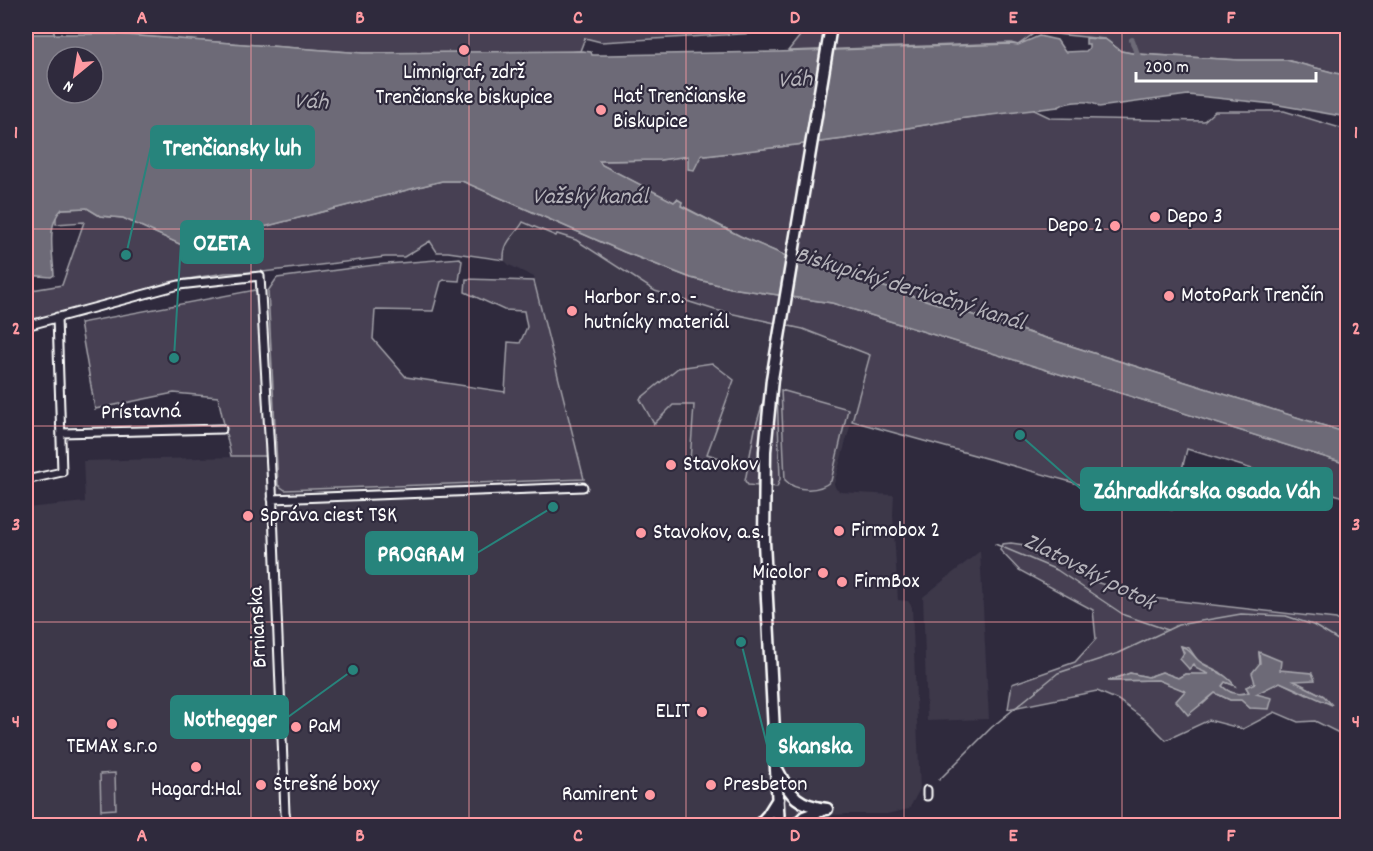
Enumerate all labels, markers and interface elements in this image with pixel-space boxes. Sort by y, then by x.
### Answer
text: A [137,5,148,33]
text: B [355,5,365,33]
text: C [573,5,583,33]
text: D [790,5,801,33]
text: E [1008,5,1018,33]
text: F [1227,5,1237,33]
marker: Limnigraf, zdrž Trenčianske biskupice [457,43,471,57]
north arrow [45,45,105,105]
scale bar [1136,45,1316,83]
text: 200 m [1145,56,1189,81]
place label: Limnigraf, zdrž Trenčianske biskupice [375,58,553,114]
water label: Váh [777,63,814,99]
text: N [59,74,78,98]
place label: Hať Trenčianske Biskupice [613,82,746,138]
water label: Váh [293,85,330,121]
marker: Hať Trenčianske Biskupice [594,103,608,117]
text: 1 [14,120,18,148]
text: 1 [1354,120,1358,148]
callout: Trenčiansky luh [151,126,314,168]
text: Trenčiansky luh [163,133,301,167]
water label: Važský kanál [532,181,650,215]
place label: Depo 3 [1167,202,1223,233]
marker: Depo 3 [1148,210,1162,224]
place label: Depo 2 [1047,211,1103,242]
marker: Depo 2 [1108,219,1122,233]
callout: OZETA [181,221,263,263]
text: OZETA [193,228,251,262]
water label: Biskupický derivačný kanál [791,239,1031,342]
place label: MotoPark Trenčín [1181,281,1324,312]
place label: Harbor s.r.o. - hutnícky materiál [584,283,729,339]
marker: MotoPark Trenčín [1162,289,1176,303]
marker: Harbor s.r.o. - hutnícky materiál [565,304,579,318]
text: 2 [12,316,20,344]
text: 2 [1352,316,1360,344]
street label: Prístavná [101,397,181,429]
place label: Stavokov [683,450,758,481]
marker: Stavokov [664,458,678,472]
callout: Záhradkárska osada Váh [1081,468,1332,510]
text: Záhradkárska osada Váh [1094,476,1320,510]
place label: Správa ciest TSK [260,501,397,532]
marker: Správa ciest TSK [241,509,255,523]
text: 3 [12,512,20,540]
text: 3 [1352,512,1360,540]
place label: Firmobox 2 [851,516,940,547]
place label: Stavokov, a.s. [653,518,764,549]
marker: Firmobox 2 [832,524,846,538]
water label: Zlatovský potok [1017,525,1163,622]
marker: Stavokov, a.s. [634,526,648,540]
callout: PROGRAM [366,532,477,574]
text: PROGRAM [377,539,465,573]
place label: Micolor [752,558,812,589]
marker: Micolor [816,566,830,580]
place label: FirmBox [854,567,920,598]
marker: FirmBox [835,575,849,589]
street label: Brnianska [241,585,277,669]
callout: Nothegger [171,696,288,738]
place label: ELIT [655,697,690,728]
text: Nothegger [183,704,278,738]
marker: ELIT [695,705,709,719]
text: 4 [12,709,20,737]
text: 4 [1352,709,1360,737]
place label: PaM [308,712,341,743]
marker: TEMAX s.r.o [105,717,119,731]
marker: PaM [289,720,303,734]
callout: Skanska [767,724,864,766]
text: Skanska [778,731,853,765]
place label: TEMAX s.r.o [66,732,158,763]
marker: Hagard:Hal [189,760,203,774]
place label: Strešné boxy [273,770,380,801]
place label: Presbeton [723,770,807,801]
place label: Hagard:Hal [151,775,241,806]
marker: Strešné boxy [254,778,268,792]
marker: Presbeton [704,778,718,792]
place label: Ramirent [562,780,638,811]
marker: Ramirent [643,788,657,802]
text: A [137,823,148,851]
text: B [355,823,365,851]
text: C [573,823,583,851]
text: D [790,823,801,851]
text: E [1008,823,1018,851]
text: F [1227,823,1237,851]

